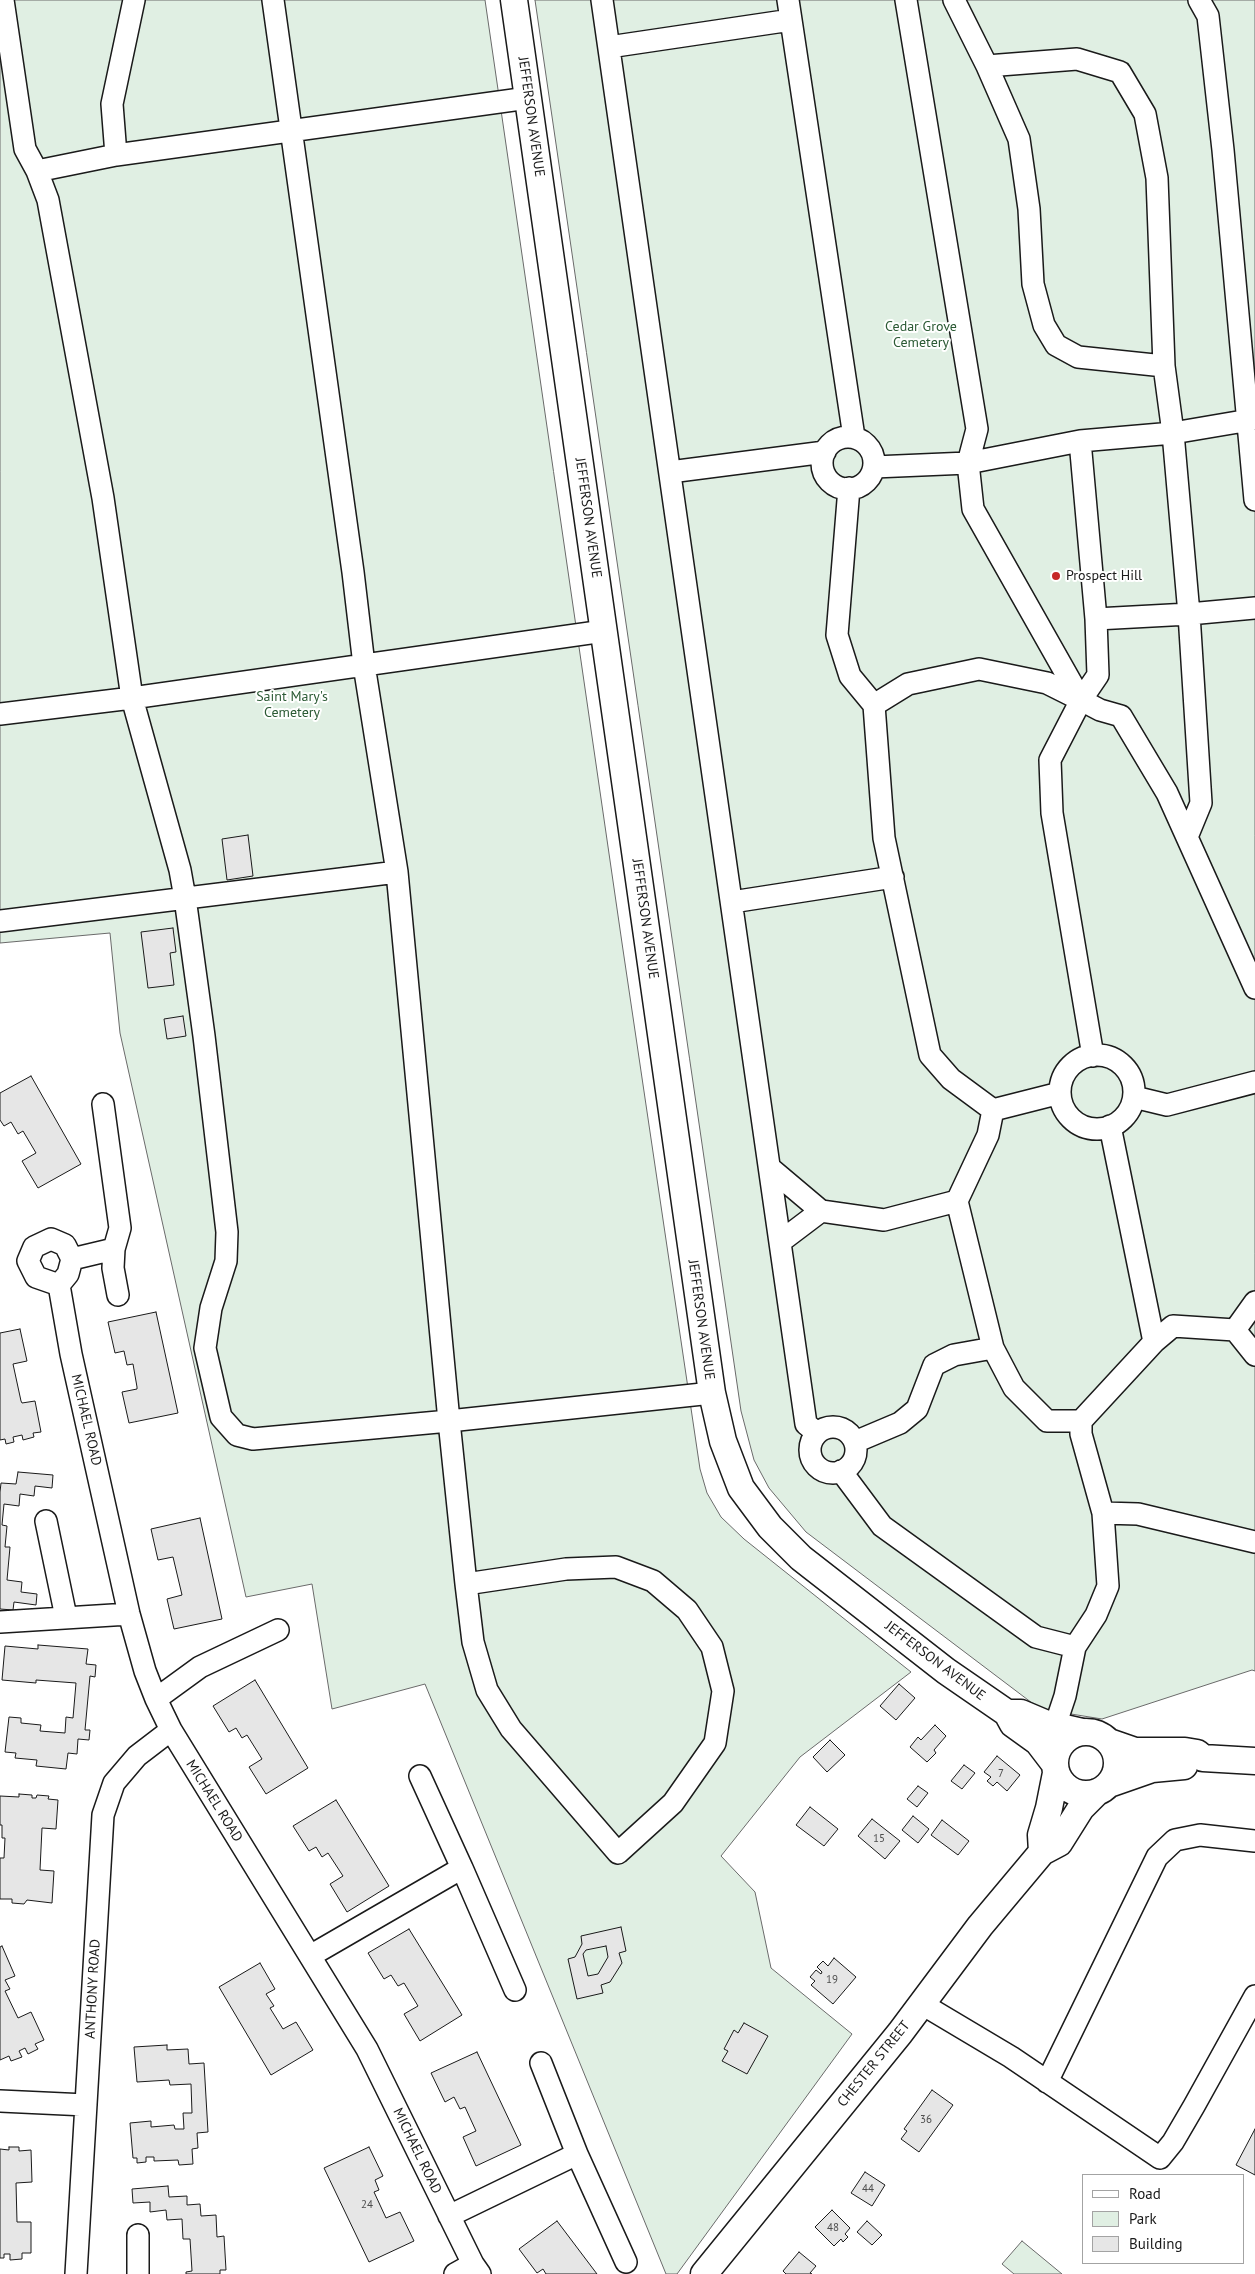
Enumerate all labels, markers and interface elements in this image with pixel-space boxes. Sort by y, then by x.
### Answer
street label: JEFFERSON AVENUE [514,56,548,178]
park label: Cedar Grove Cemetery [885,319,957,352]
street label: JEFFERSON AVENUE [571,457,605,579]
place label: Prospect Hill [1066,568,1142,584]
marker: Prospect Hill [1050,570,1062,582]
park label: Saint Mary's Cemetery [256,689,328,722]
street label: JEFFERSON AVENUE [628,858,662,980]
street label: JEFFERSON AVENUE [684,1259,718,1381]
street label: MICHAEL ROAD [67,1373,105,1467]
street label: JEFFERSON AVENUE [882,1618,988,1704]
street label: MICHAEL ROAD [182,1757,246,1845]
house number: 7 [998,1767,1004,1781]
house number: 15 [873,1832,885,1846]
street label: ANTHONY ROAD [82,1939,104,2039]
house number: 19 [826,1973,838,1987]
street label: CHESTER STREET [834,2018,914,2110]
street label: MICHAEL ROAD [389,2105,445,2197]
house number: 36 [920,2113,932,2127]
legend [1082,2174,1245,2264]
house number: 44 [862,2182,874,2196]
text: Road [1129,2184,1161,2203]
house number: 24 [361,2198,373,2212]
text: Park [1129,2209,1157,2228]
house number: 48 [827,2221,839,2235]
text: Building [1129,2234,1183,2253]

